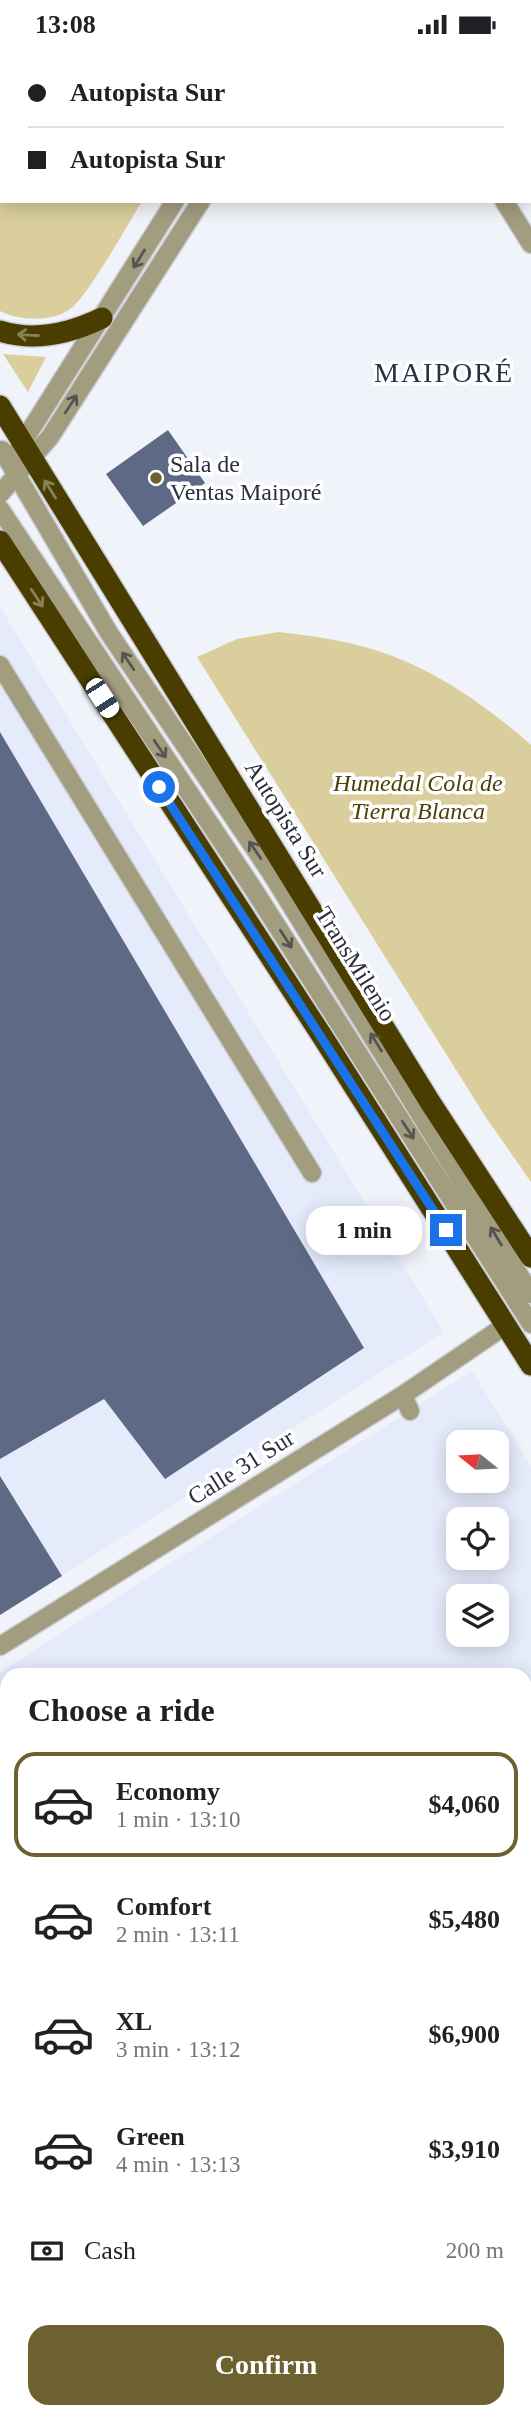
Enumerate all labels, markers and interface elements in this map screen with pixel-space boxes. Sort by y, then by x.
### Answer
text: 13:08 [35,10,96,39]
text: Autopista Sur [70,78,225,107]
text: Autopista Sur [70,145,225,174]
one-way arrow [131,249,146,268]
one-way arrow [16,329,39,342]
district label: MAIPORÉ [374,357,514,388]
one-way arrow [65,394,79,414]
place label: Sala de Ventas Maiporé [170,451,321,505]
marker: Sala de Ventas Maiporé [148,470,164,486]
one-way arrow [42,479,56,499]
one-way arrow [30,588,44,607]
one-way arrow [121,652,135,671]
car [82,675,123,721]
one-way arrow [153,739,168,758]
street label: Autopista Sur [240,756,332,882]
park label: Humedal Cola de Tierra Blanca [332,770,503,824]
route start [143,771,175,803]
one-way arrow [248,841,262,860]
street label: TransMilenio [311,902,401,1026]
one-way arrow [279,928,293,948]
one-way arrow [369,1033,383,1053]
one-way arrow [402,1120,416,1140]
callout: 1 min [306,1205,422,1255]
route end [430,1214,462,1246]
text: 1 min [336,1218,392,1243]
one-way arrow [488,1226,502,1246]
street label: Calle 31 Sur [183,1424,299,1510]
north arrow [446,1430,509,1493]
map controls [446,1430,509,1647]
button: locate [446,1507,509,1570]
button: layers [446,1584,509,1647]
text: Choose a ride [28,1692,215,1728]
icon: car [32,1773,95,1836]
text: Economy [116,1777,220,1806]
text: $4,060 [429,1790,500,1819]
text: 1 min · 13:10 [116,1807,241,1832]
icon: car [32,1888,95,1951]
text: Comfort [116,1892,211,1921]
text: $5,480 [429,1905,500,1934]
text: 2 min · 13:11 [116,1922,240,1947]
icon: car [32,2003,95,2066]
text: XL [116,2007,152,2036]
text: $6,900 [429,2020,500,2049]
text: 3 min · 13:12 [116,2037,241,2062]
icon: car [32,2118,95,2181]
text: Green [116,2122,185,2151]
text: $3,910 [429,2135,500,2164]
text: 4 min · 13:13 [116,2152,241,2177]
icon: cash [28,2232,66,2270]
text: Cash [84,2236,136,2265]
text: 200 m [446,2238,504,2263]
button: Confirm [28,2325,504,2405]

